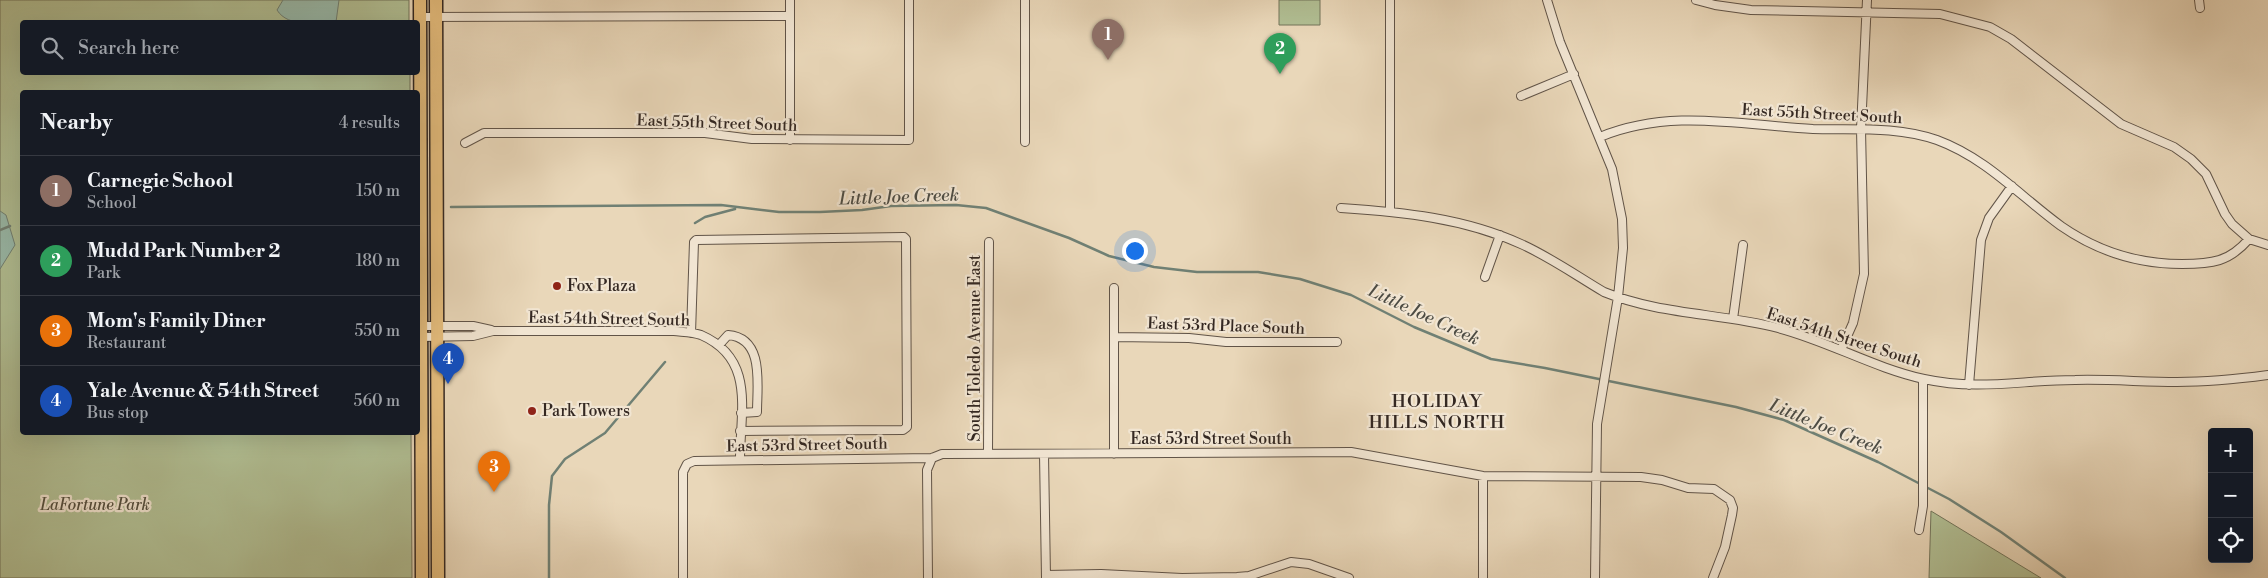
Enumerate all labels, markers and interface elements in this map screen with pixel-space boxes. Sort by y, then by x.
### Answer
pin: 1 [1092,19,1124,60]
search box [20,20,420,75]
pin: 2 [1264,33,1296,74]
icon: search [38,34,66,62]
text: Search here [78,36,179,60]
street label: East 55th Street South [1741,100,1903,128]
text: Nearby [40,110,113,136]
street label: East 55th Street South [636,110,798,136]
text: 4 results [339,113,400,133]
text: Carnegie School [87,169,233,193]
text: 1 [52,181,60,201]
text: 150 m [356,181,400,201]
water label: Little Joe Creek [838,183,959,211]
text: School [87,193,136,213]
your location [1122,238,1148,264]
text: Mudd Park Number 2 [87,239,280,263]
text: 2 [51,251,61,271]
text: 180 m [356,251,400,271]
street label: South Toledo Avenue East [965,254,985,441]
text: Park [87,263,120,283]
place label: Fox Plaza [567,276,637,296]
water label: Little Joe Creek [1364,279,1483,351]
marker: Fox Plaza [551,280,563,292]
street label: East 54th Street South [1764,303,1925,373]
street label: East 54th Street South [528,308,691,330]
text: Mom's Family Diner [87,309,266,333]
street label: East 53rd Place South [1147,313,1306,339]
text: 3 [51,321,61,341]
text: 550 m [354,321,400,341]
text: Restaurant [87,333,166,353]
pin: 4 [432,343,464,384]
text: Yale Avenue & 54th Street [87,379,319,403]
district label: HOLIDAY HILLS NORTH [1369,390,1505,434]
text: 4 [51,391,61,411]
text: 560 m [354,391,400,411]
water label: Little Joe Creek [1765,393,1886,460]
place label: Park Towers [542,401,630,421]
text: Bus stop [87,403,149,423]
marker: Park Towers [526,405,538,417]
map controls [2208,428,2253,563]
button: + [2208,428,2253,473]
street label: East 53rd Street South [1130,429,1292,449]
street label: East 53rd Street South [726,434,888,456]
pin: 3 [478,451,510,492]
button: − [2208,473,2253,518]
park label: LaFortune Park [39,495,150,515]
button: locate [2208,518,2253,563]

